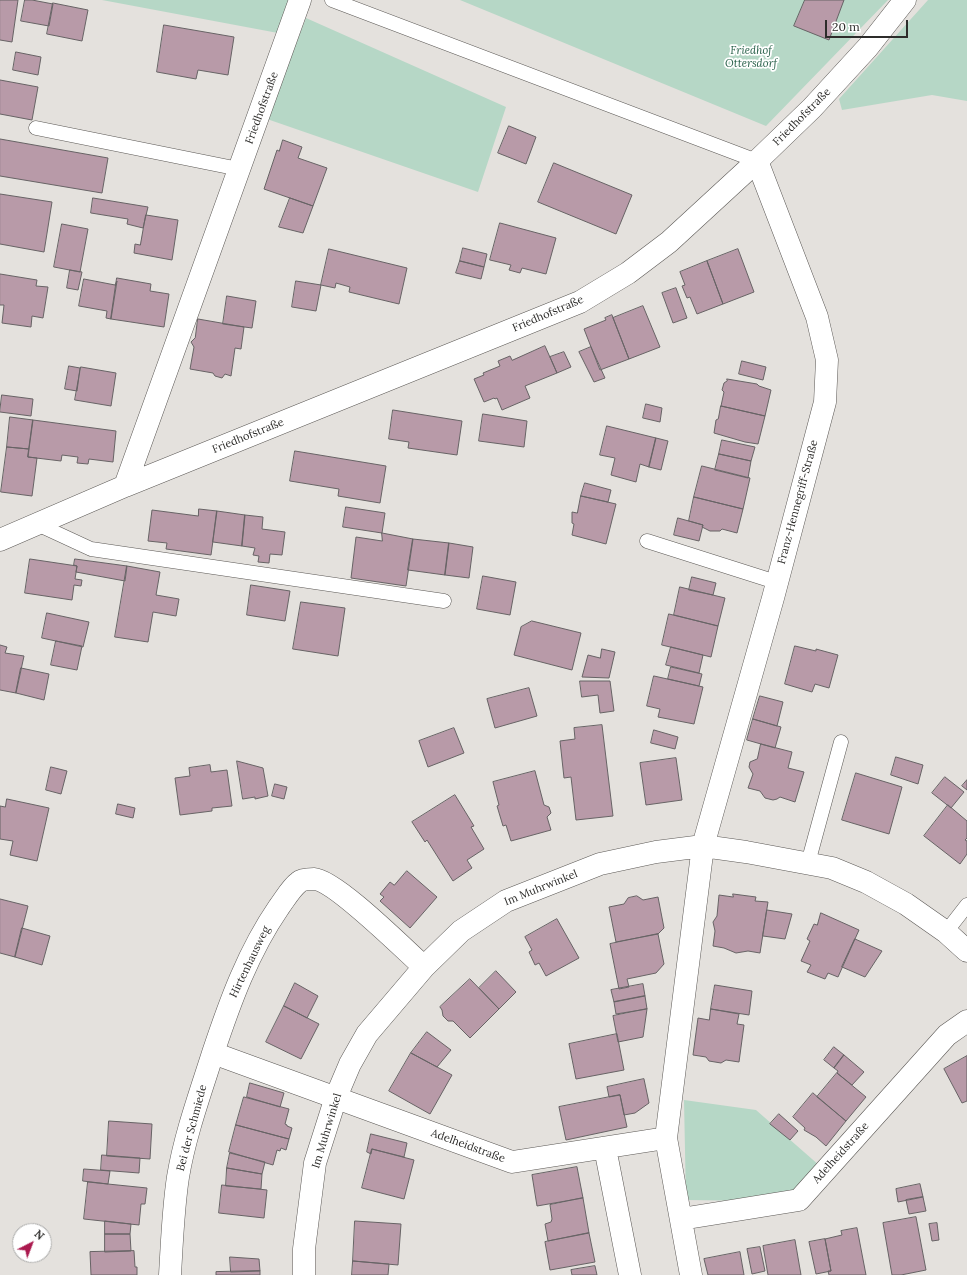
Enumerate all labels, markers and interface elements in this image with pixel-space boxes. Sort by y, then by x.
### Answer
scale bar [827,12,910,38]
text: 20 m [832,19,860,34]
park label: Friedhof Ottersdorf [725,44,777,70]
street label: Friedhofstraße [243,70,281,146]
street label: Friedhofstraße [770,85,834,149]
street label: Friedhofstraße [510,293,586,335]
street label: Friedhofstraße [210,416,286,456]
street label: Franz-Hennegriff-Straße [775,438,821,566]
street label: Im Muhrwinkel [502,867,580,909]
street label: Hirtenhausweg [227,924,273,1000]
street label: Bei der Schmiede [174,1083,210,1173]
street label: Im Muhrwinkel [309,1092,345,1170]
street label: Adelheidstraße [810,1120,872,1186]
street label: Adelheidstraße [429,1126,507,1166]
north arrow [12,1223,52,1263]
text: N [32,1227,47,1243]

